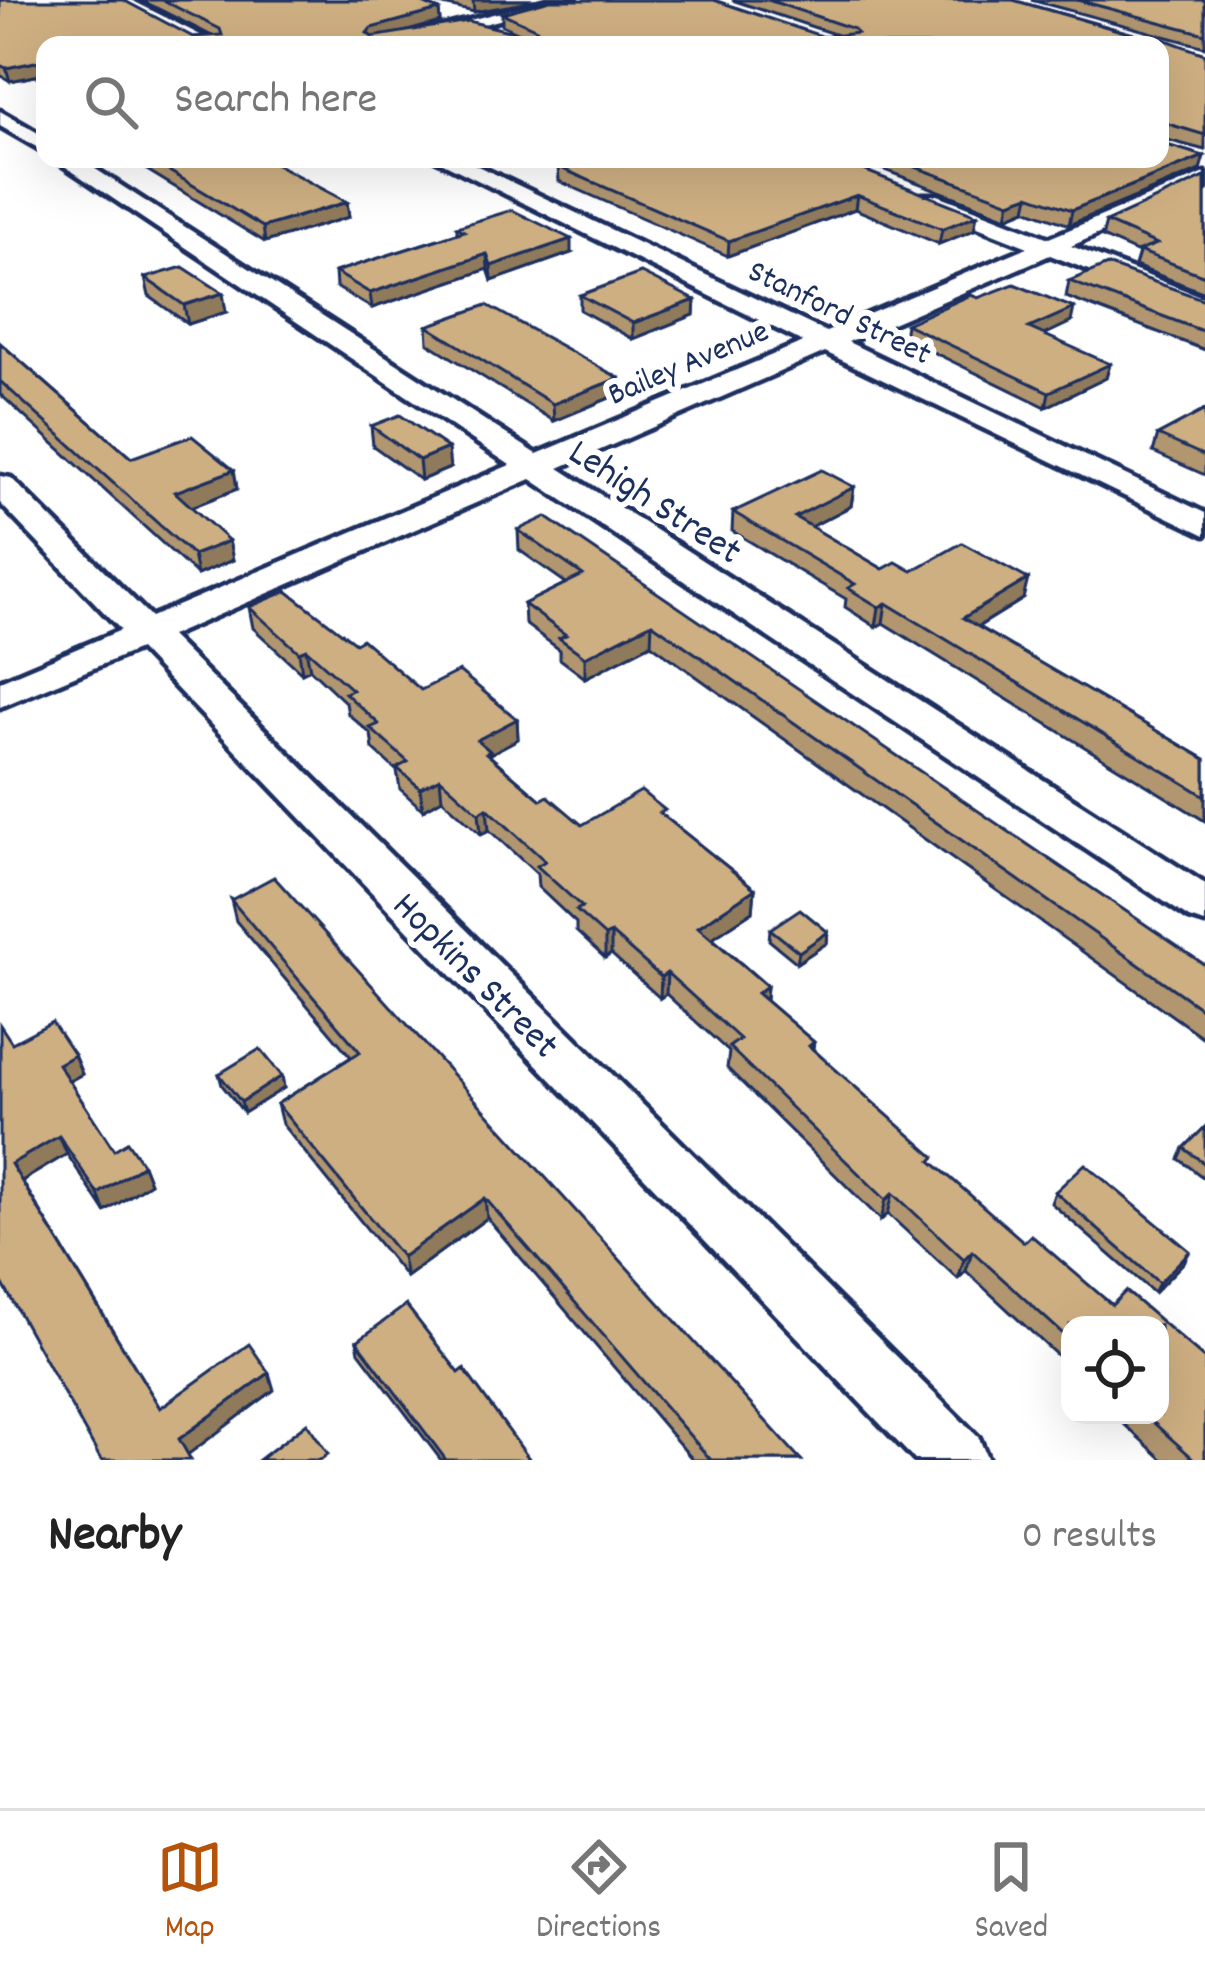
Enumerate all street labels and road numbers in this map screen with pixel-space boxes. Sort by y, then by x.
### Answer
street label: Stanford Street [739,250,938,380]
street label: Bailey Avenue [601,310,777,420]
street label: Lehigh Street [556,428,751,581]
street label: Hopkins Street [377,882,569,1074]

